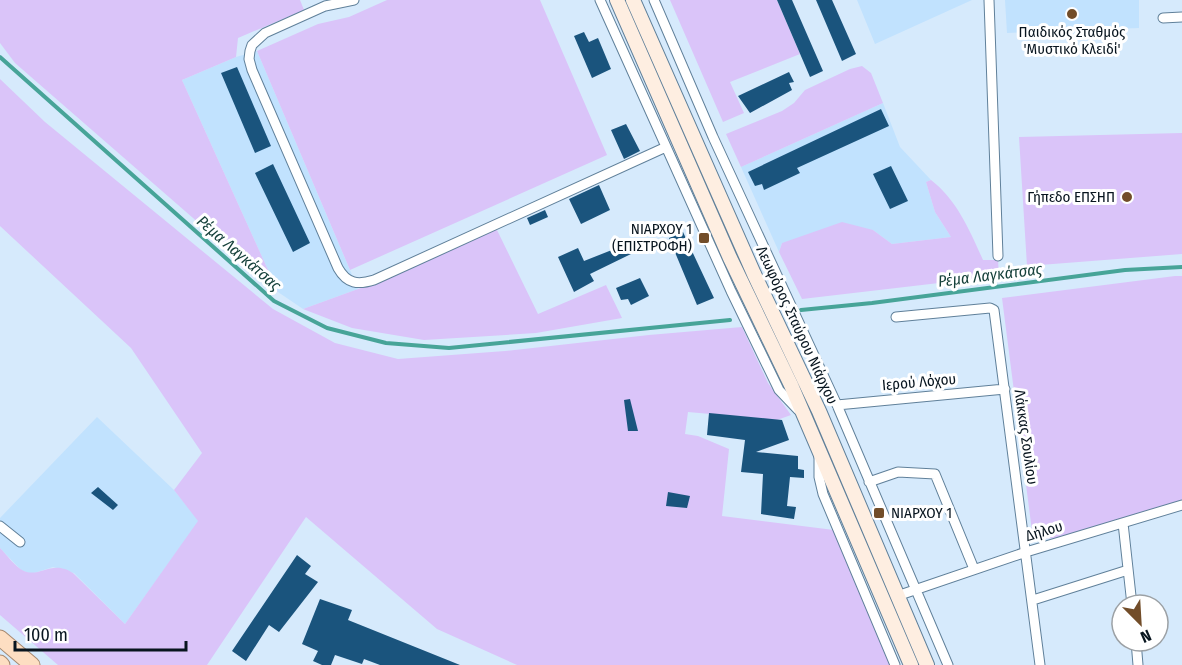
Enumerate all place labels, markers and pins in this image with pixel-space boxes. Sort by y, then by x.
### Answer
marker: Παιδικός Σταθμός 'Μυστικό Κλειδί' [1065,7,1079,21]
place label: Παιδικός Σταθμός 'Μυστικό Κλειδί' [1019,23,1126,58]
place label: Γήπεδο ΕΠΣΗΠ [1027,188,1115,206]
marker: Γήπεδο ΕΠΣΗΠ [1120,190,1134,204]
place label: ΝΙΑΡΧΟΥ 1 (ΕΠΙΣΤΡΟΦΗ) [612,220,692,255]
marker: ΝΙΑΡΧΟΥ 1 (ΕΠΙΣΤΡΟΦΗ) [697,231,711,245]
place label: ΝΙΑΡΧΟΥ 1 [891,504,952,522]
marker: ΝΙΑΡΧΟΥ 1 [872,506,886,520]

